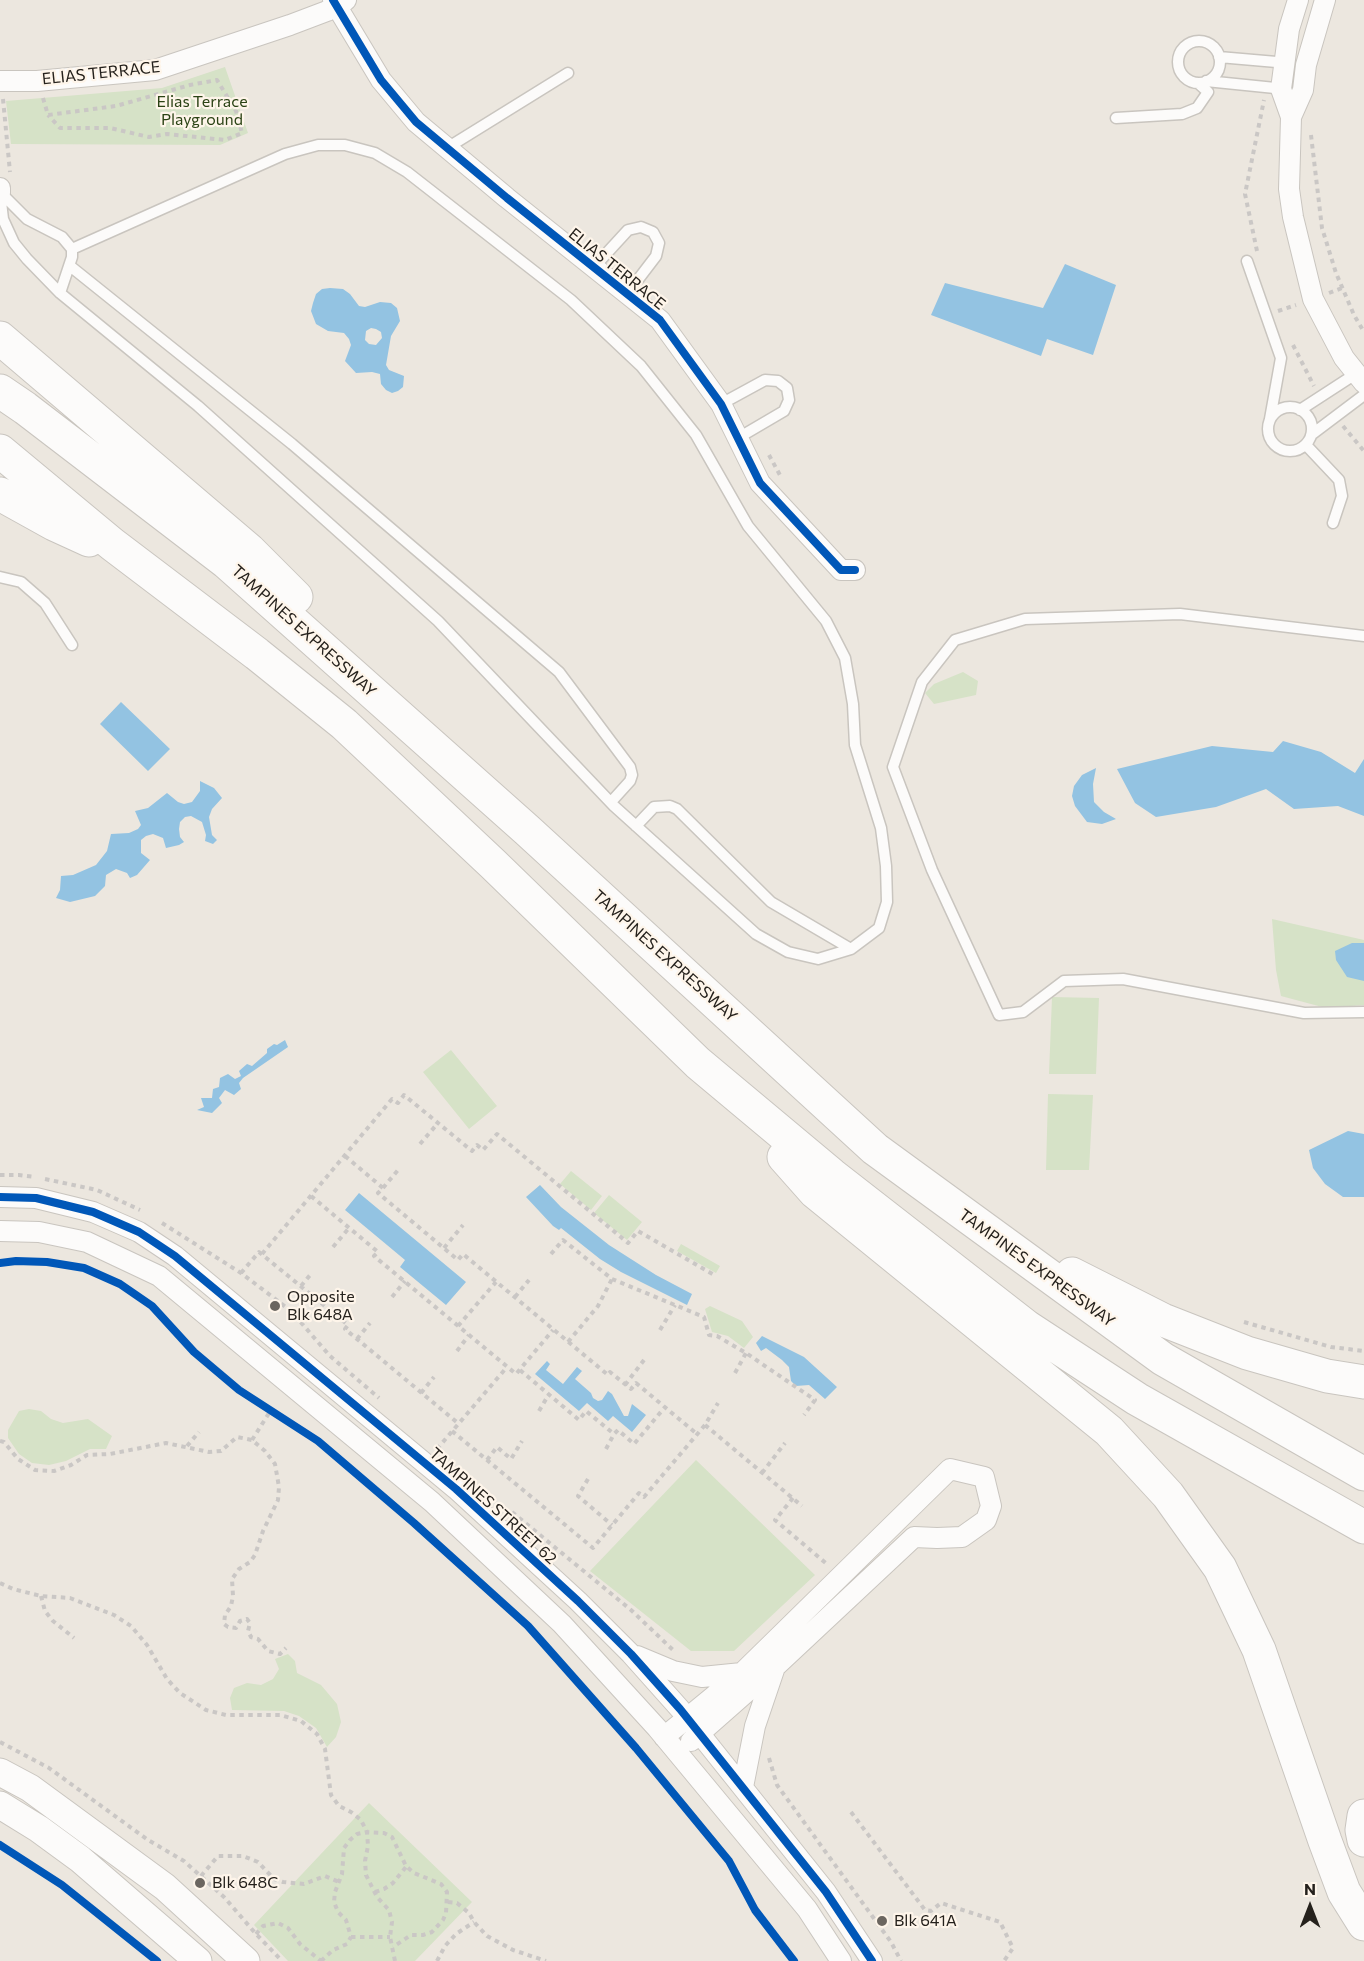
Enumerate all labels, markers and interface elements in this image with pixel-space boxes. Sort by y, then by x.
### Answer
street label: ELIAS TERRACE [41,57,161,89]
park label: Elias Terrace Playground [156,92,248,130]
street label: ELIAS TERRACE [565,224,669,314]
street label: TAMPINES EXPRESSWAY [228,561,380,701]
street label: TAMPINES EXPRESSWAY [589,886,741,1026]
street label: TAMPINES EXPRESSWAY [955,1205,1119,1331]
place label: Opposite Blk 648A [287,1287,355,1325]
marker: Opposite Blk 648A [268,1299,282,1313]
street label: TAMPINES STREET 62 [425,1444,561,1568]
place label: Blk 648C [212,1873,278,1893]
marker: Blk 648C [193,1876,207,1890]
north arrow [1280,1877,1340,1937]
text: N [1304,1879,1316,1898]
place label: Blk 641A [894,1911,957,1931]
marker: Blk 641A [875,1914,889,1928]

